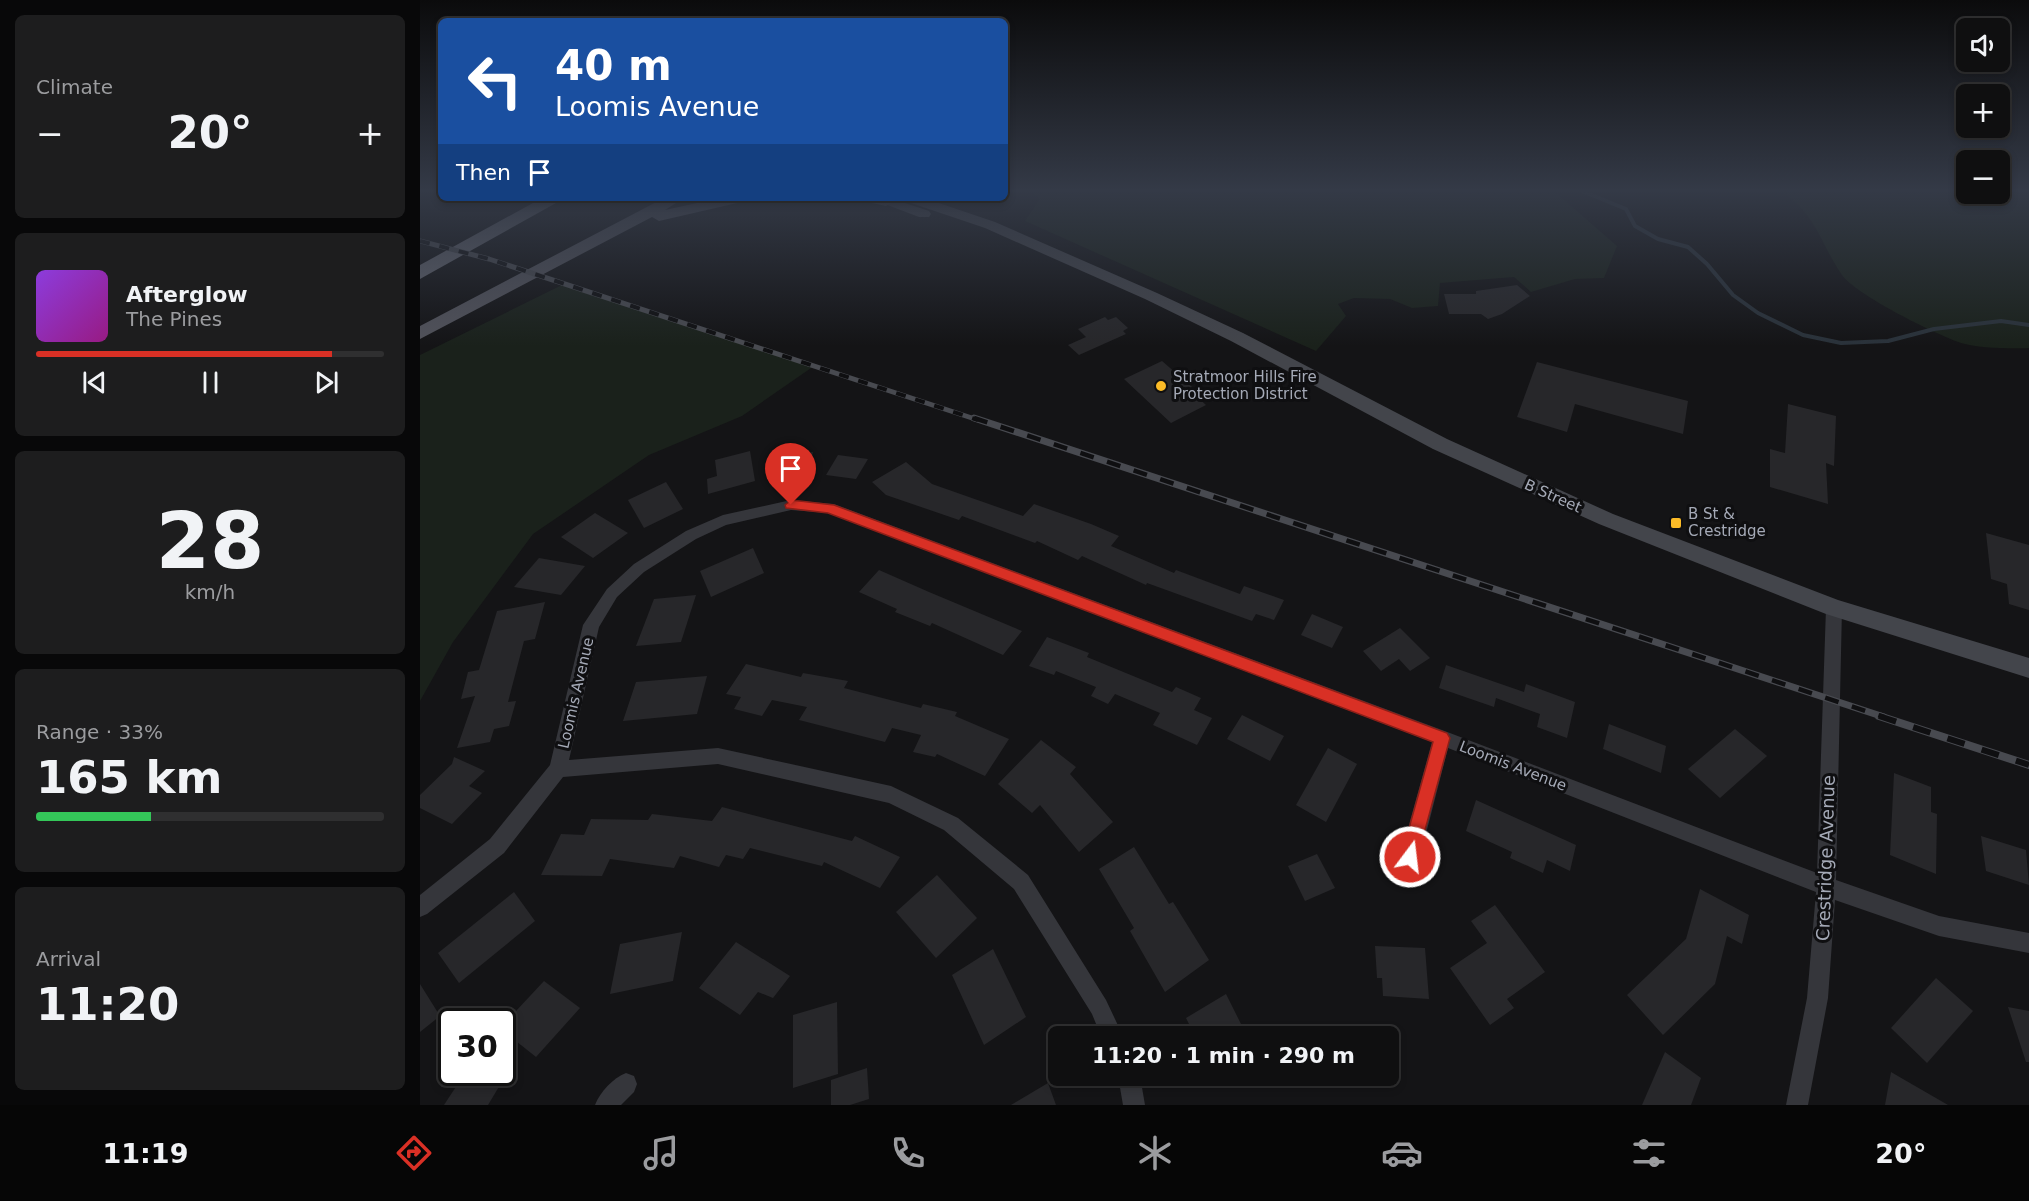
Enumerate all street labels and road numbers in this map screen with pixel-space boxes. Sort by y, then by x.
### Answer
street label: B Street [1522,475,1584,517]
street label: Loomis Avenue [554,636,598,750]
street label: Loomis Avenue [1457,737,1569,795]
street label: Crestridge Avenue [1812,775,1839,941]

